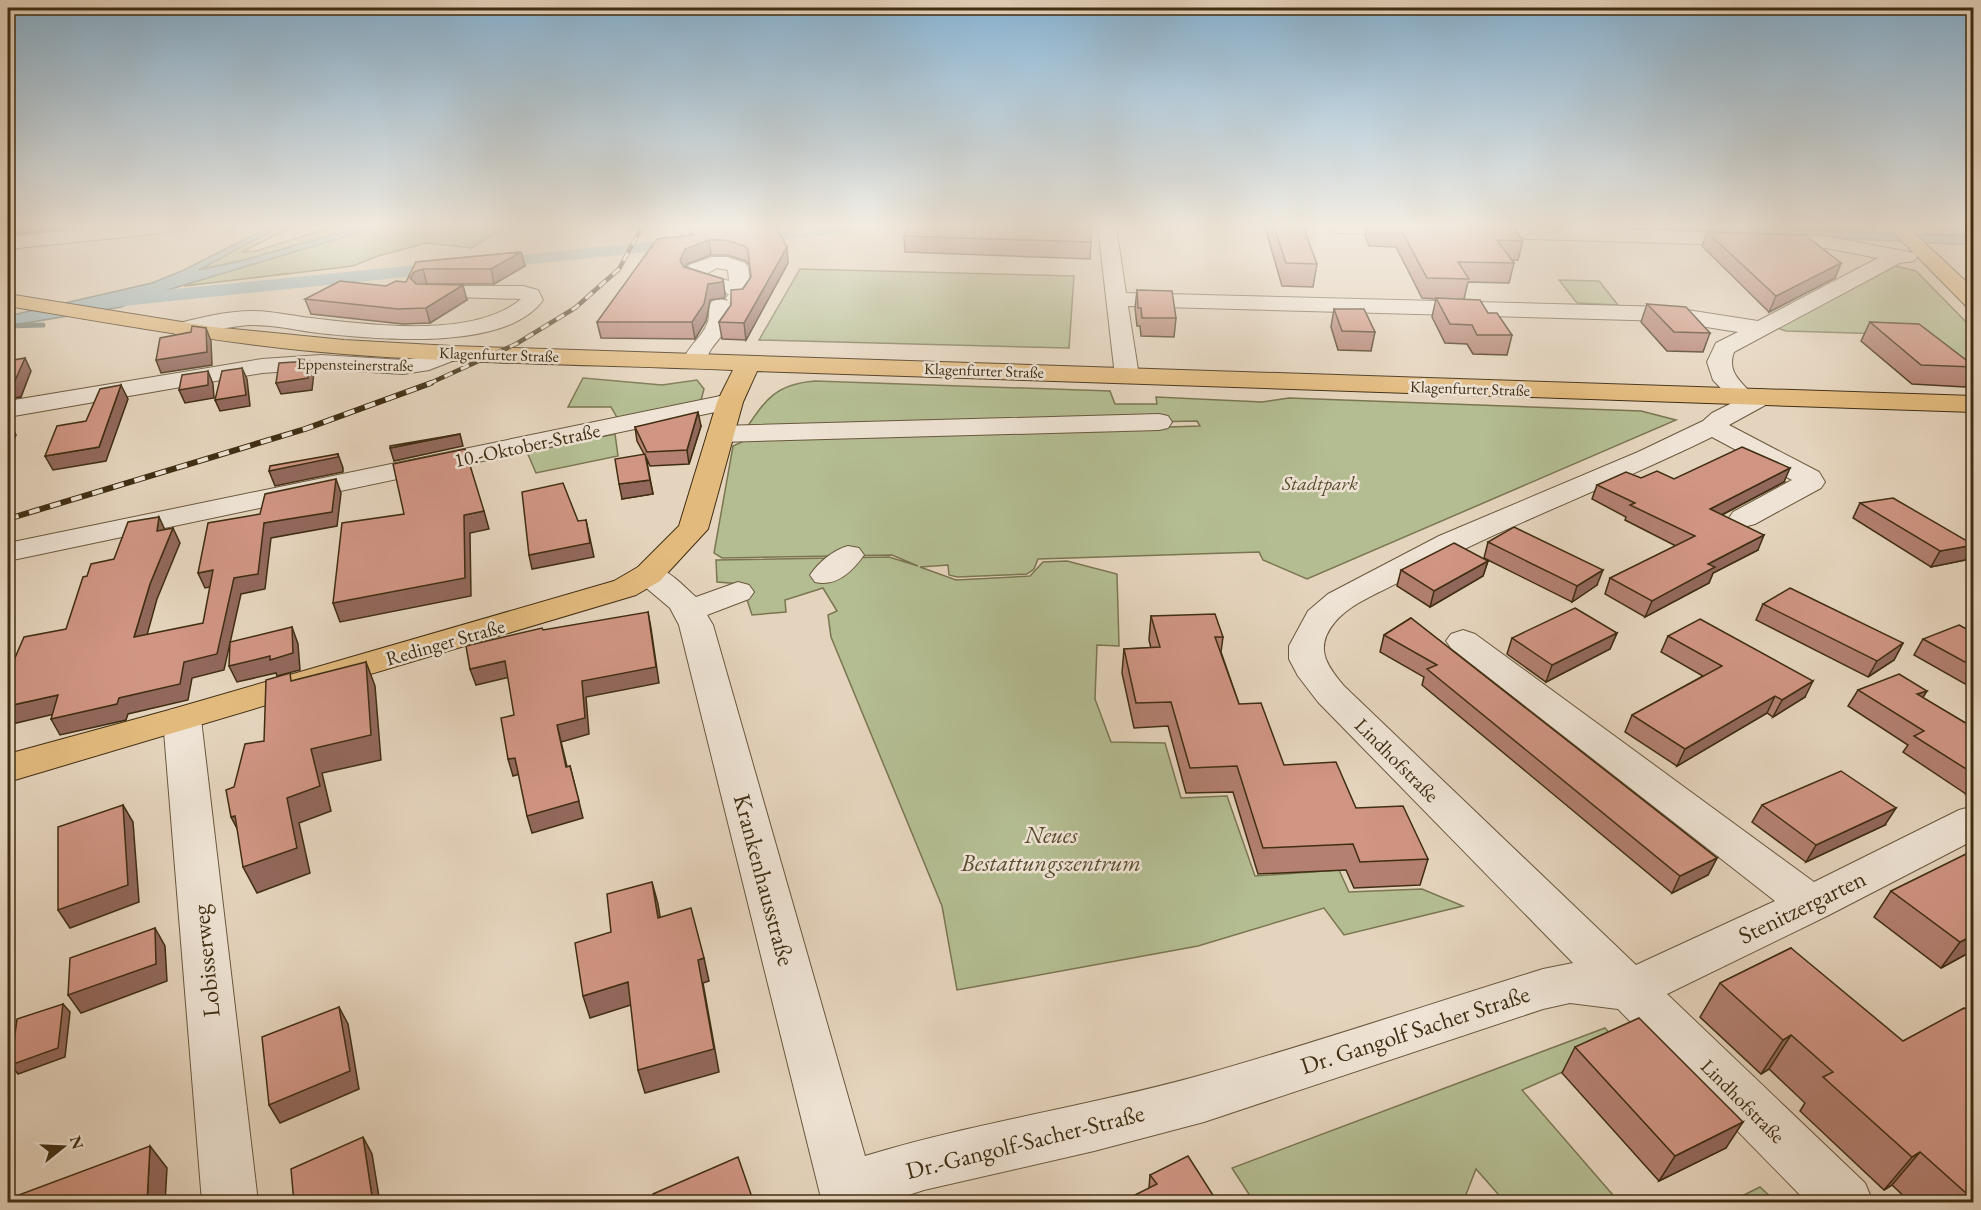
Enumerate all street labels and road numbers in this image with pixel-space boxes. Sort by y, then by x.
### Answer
street label: Klagenfurter Straße [439,342,559,367]
street label: Eppensteinerstraße [296,353,414,376]
street label: Klagenfurter Straße [924,358,1044,383]
street label: Klagenfurter Straße [1410,376,1530,401]
street label: 10.-Oktober-Straße [452,417,603,473]
street label: Redinger Straße [382,613,508,671]
street label: Lindhofstraße [1349,712,1445,808]
street label: Krankenhausstraße [727,791,802,969]
street label: Stenitzergarten [1733,862,1871,951]
street label: Lobisserweg [184,903,227,1019]
street label: Dr. Gangolf Sacher Straße [1296,978,1533,1081]
street label: Lindhofstraße [1695,1053,1791,1149]
street label: Dr.-Gangolf-Sacher-Straße [903,1097,1147,1186]

